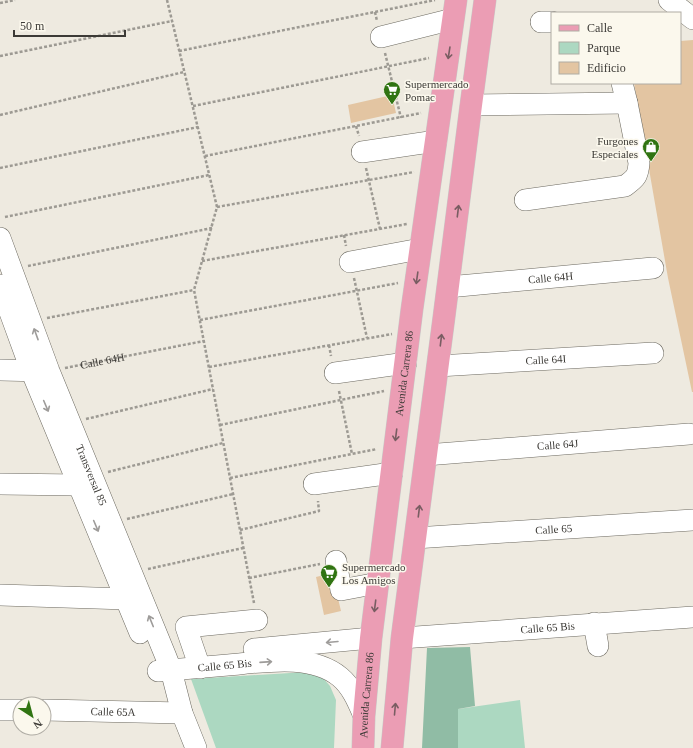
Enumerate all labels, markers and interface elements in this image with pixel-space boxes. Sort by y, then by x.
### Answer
scale bar [14,12,125,38]
legend [551,12,681,84]
text: 50 m [20,19,45,33]
text: Calle [587,21,612,35]
text: Parque [587,41,620,55]
one-way arrow [445,46,453,59]
text: Edificio [587,61,626,75]
place label: Supermercado Pomac [405,78,469,103]
supermarket icon: Supermercado Pomac [382,80,402,105]
place label: Furgones Especiales [592,135,638,160]
shop icon: Furgones Especiales [641,137,661,162]
one-way arrow [454,205,461,218]
street label: Calle 64H [528,269,574,286]
one-way arrow [413,271,421,284]
one-way arrow [31,329,39,341]
street label: Avenida Carrera 86 [393,329,415,417]
one-way arrow [437,334,445,347]
street label: Calle 64H [79,351,126,371]
street label: Calle 64I [525,352,567,367]
one-way arrow [43,400,50,412]
one-way arrow [393,428,400,441]
street label: Calle 64J [537,437,579,452]
street label: Transversal 85 [74,443,110,508]
one-way arrow [415,504,423,517]
one-way arrow [93,520,100,532]
street label: Calle 65 [535,522,573,536]
place label: Supermercado Los Amigos [342,561,406,586]
supermarket icon: Supermercado Los Amigos [319,563,339,588]
one-way arrow [372,599,379,612]
one-way arrow [147,615,155,627]
street label: Calle 65 Bis [520,620,575,635]
one-way arrow [326,639,339,646]
street label: Avenida Carrera 86 [357,651,376,738]
street label: Calle 65 Bis [197,657,252,674]
one-way arrow [259,659,272,666]
north arrow [12,696,52,736]
one-way arrow [392,703,399,716]
street label: Calle 65A [90,705,136,718]
text: N [31,717,45,731]

